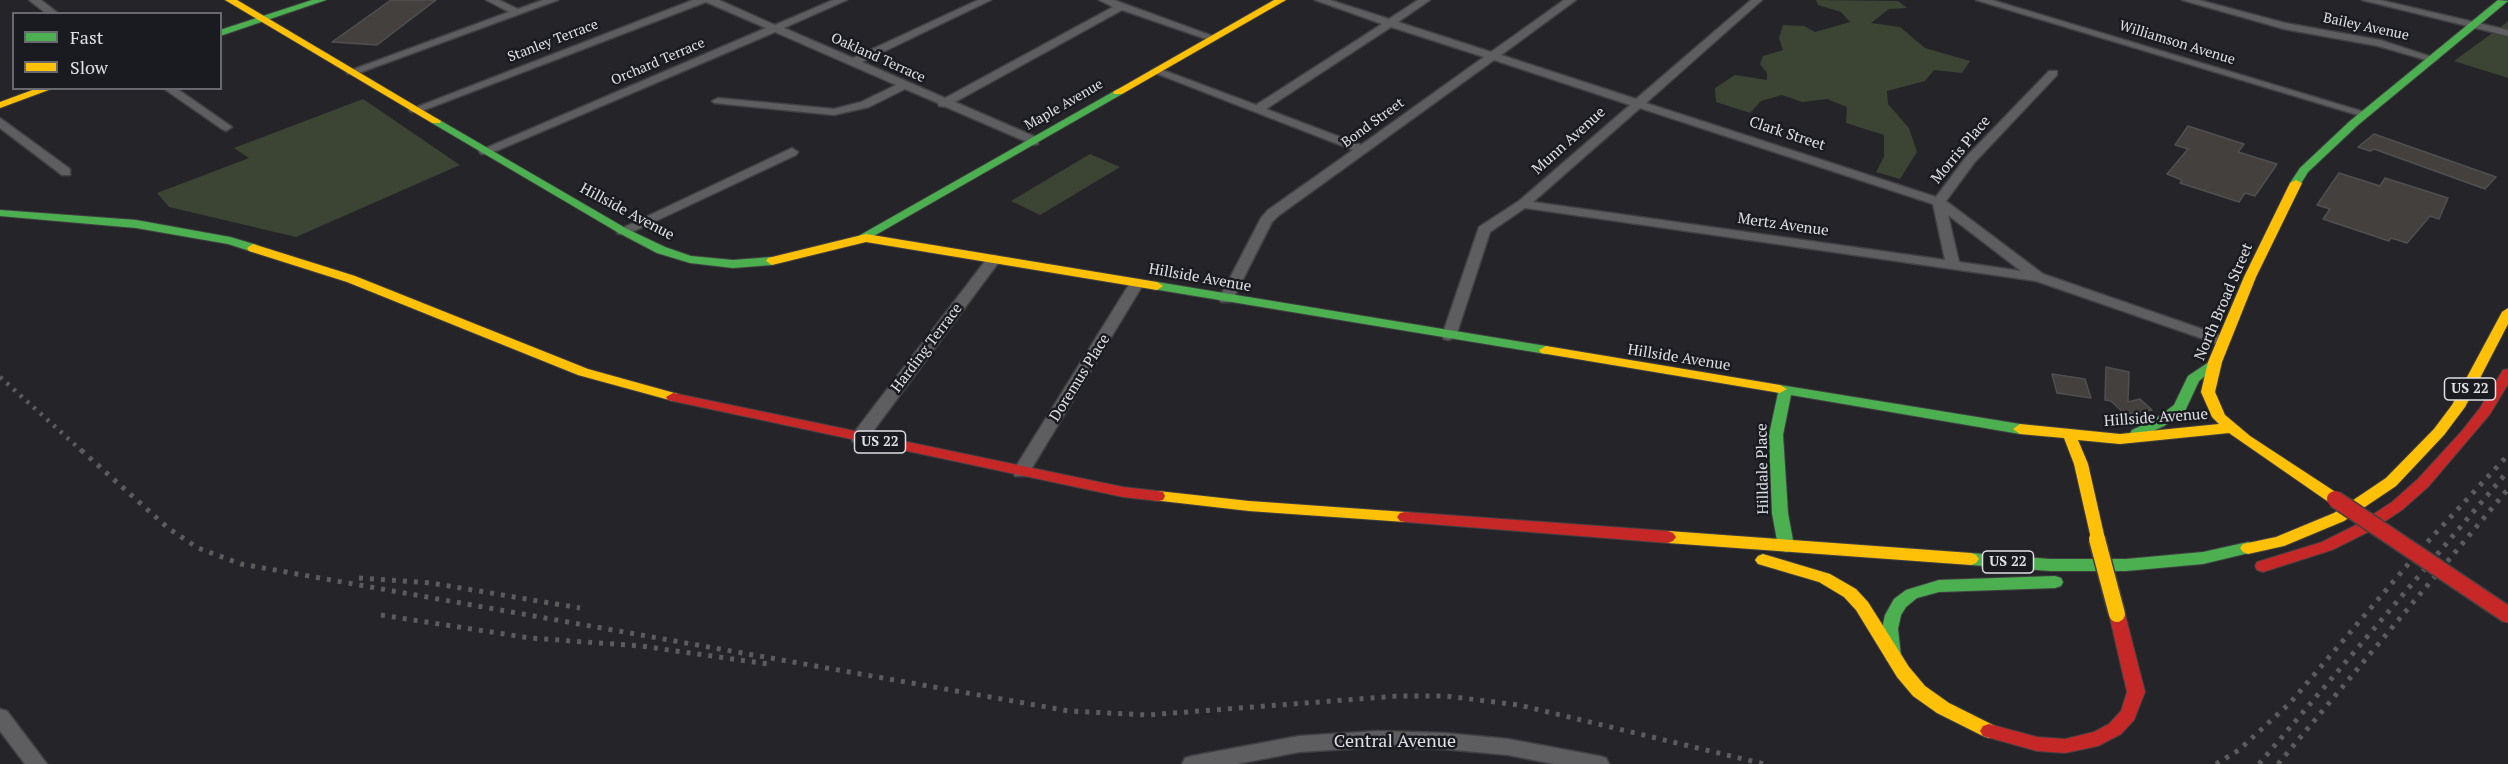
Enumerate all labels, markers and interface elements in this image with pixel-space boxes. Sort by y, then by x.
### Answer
street label: Bailey Avenue [2322,10,2410,44]
legend [12,12,222,90]
street label: Stanley Terrace [505,16,601,66]
street label: Williamson Avenue [2117,17,2237,69]
text: Fast [70,25,103,49]
street label: Oakland Terrace [828,30,928,86]
street label: Orchard Terrace [609,35,707,89]
text: Slow [70,55,108,79]
street label: Maple Avenue [1022,76,1106,134]
street label: Bond Street [1338,95,1408,151]
street label: Munn Avenue [1529,103,1609,179]
street label: Clark Street [1747,113,1827,155]
street label: Morris Place [1928,113,1994,187]
street label: Hillside Avenue [577,180,677,244]
street label: Mertz Avenue [1736,210,1830,240]
street label: North Broad Street [2191,241,2257,363]
street label: Hillside Avenue [1147,260,1253,296]
street label: Harding Terrace [888,300,966,396]
street label: Doremus Place [1046,331,1114,425]
street label: Hillside Avenue [1626,341,1732,375]
road number: US 22 [2444,378,2496,400]
street label: Hillside Avenue [2103,405,2209,431]
street label: Hilldale Place [1753,423,1773,515]
road number: US 22 [854,431,906,453]
road number: US 22 [1982,551,2034,573]
street label: Central Avenue [1334,731,1456,753]

